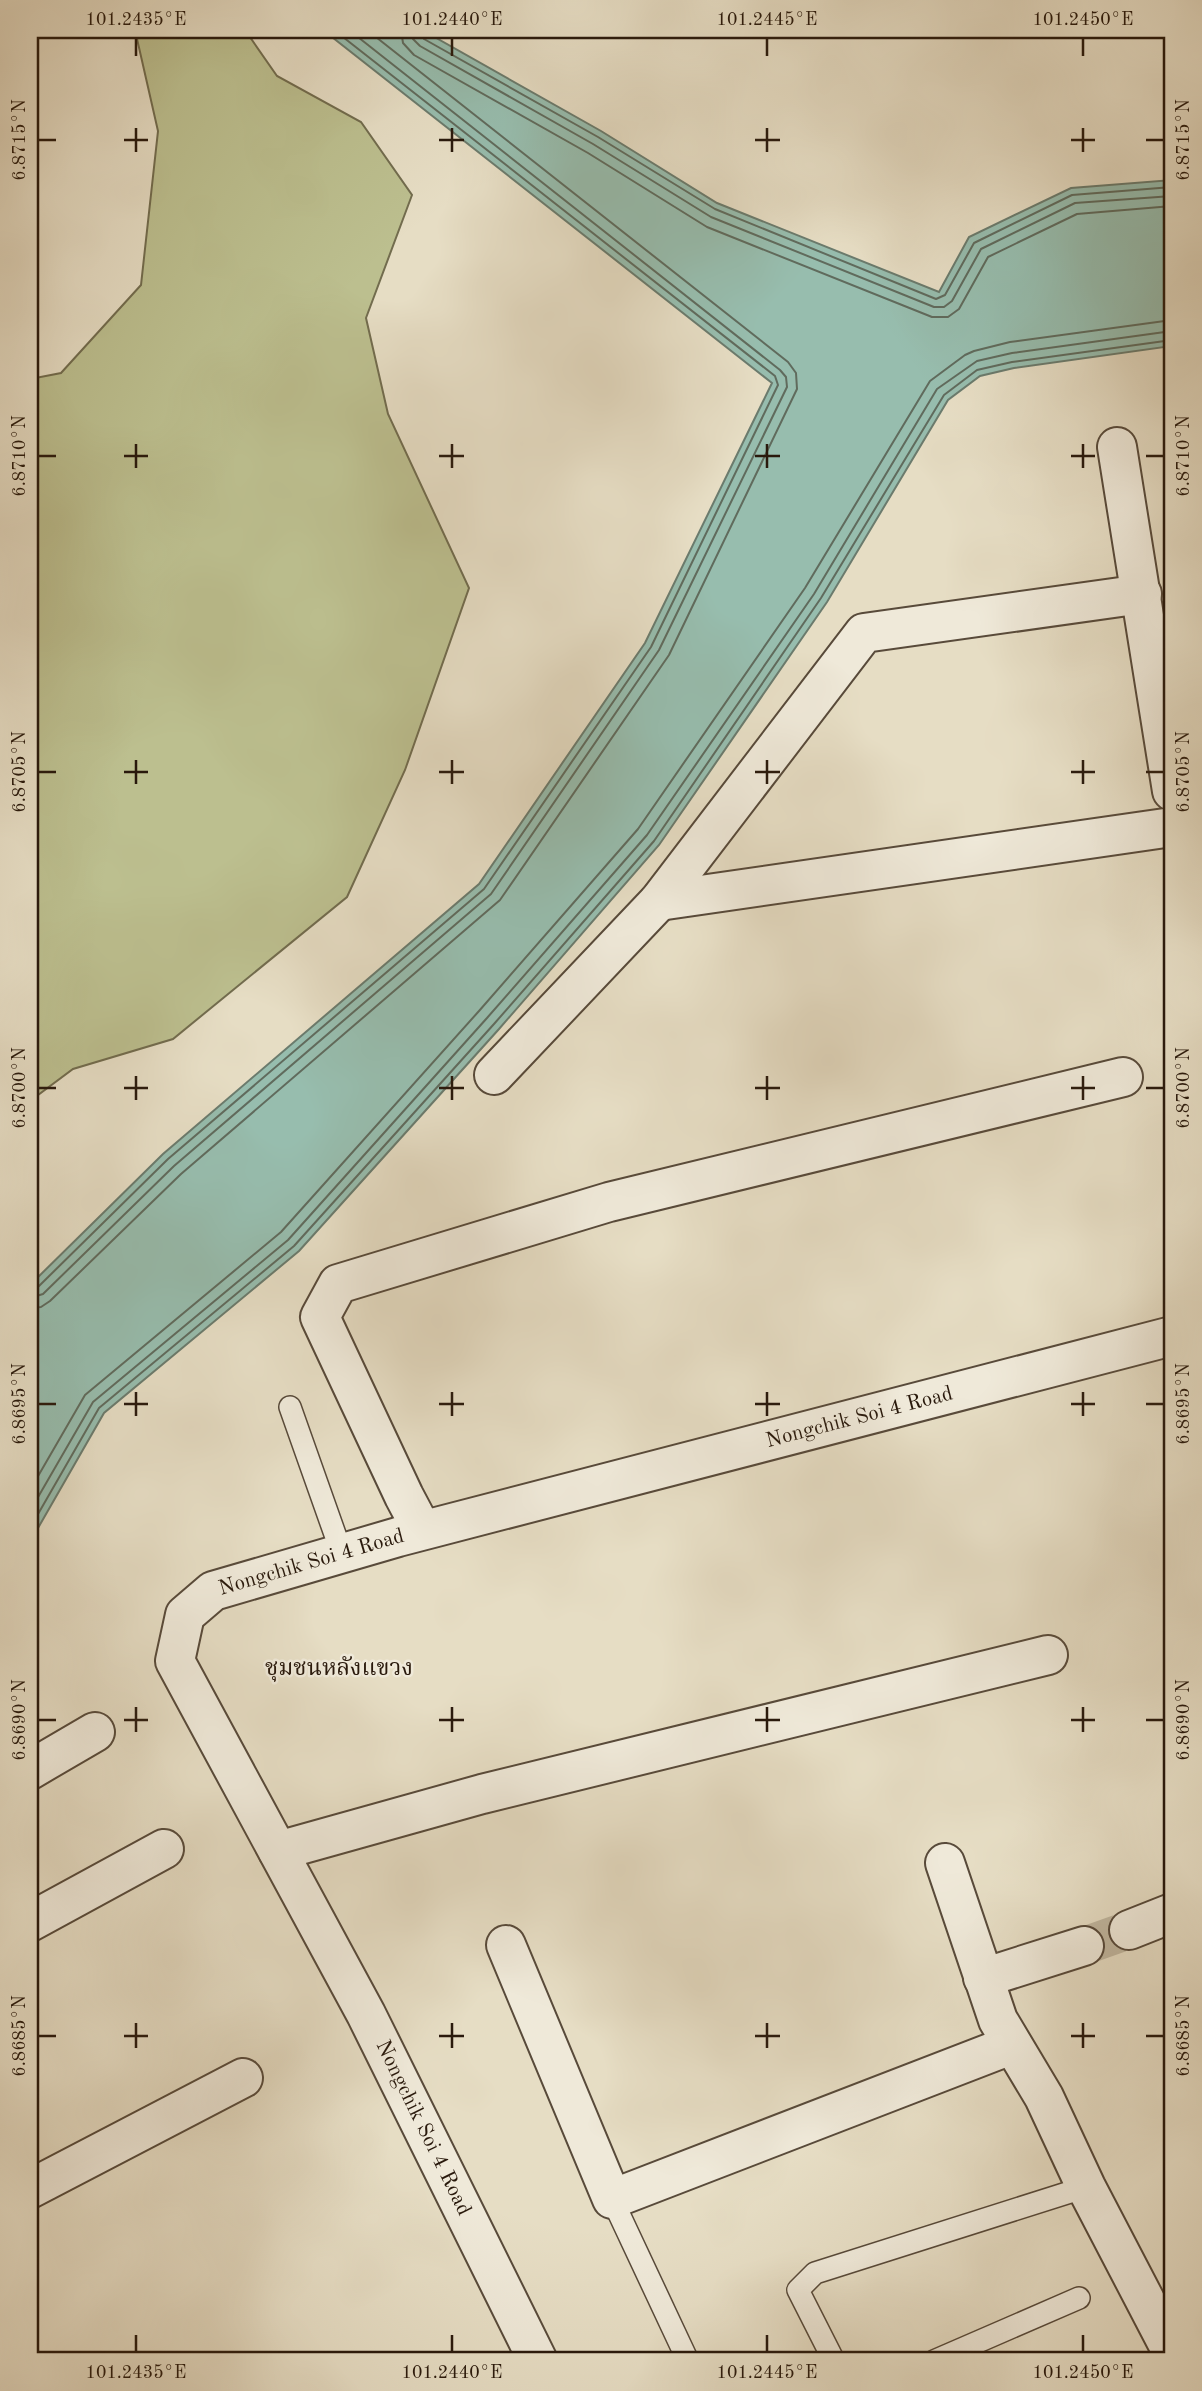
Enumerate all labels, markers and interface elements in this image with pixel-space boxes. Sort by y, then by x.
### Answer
text: 101.2435°E [86,11,186,29]
text: 101.2440°E [402,11,502,29]
text: 101.2445°E [717,11,817,29]
text: 101.2450°E [1033,11,1133,29]
text: 6.8715°N [11,99,29,181]
text: 6.8715°N [1175,99,1193,181]
text: 6.8710°N [11,415,29,497]
text: 6.8710°N [1175,415,1193,497]
text: 6.8705°N [11,731,29,813]
text: 6.8705°N [1175,731,1193,813]
text: 6.8700°N [11,1047,29,1129]
text: 6.8700°N [1175,1047,1193,1129]
text: 6.8695°N [11,1363,29,1445]
text: 6.8695°N [1175,1363,1193,1445]
street label: Nongchik Soi 4 Road [764,1383,955,1452]
street label: Nongchik Soi 4 Road [216,1525,406,1599]
district label: ชุมชนหลังแขวง [265,1656,413,1682]
text: 6.8690°N [11,1679,29,1761]
text: 6.8690°N [1175,1679,1193,1761]
text: 6.8685°N [11,1995,29,2077]
text: 6.8685°N [1175,1995,1193,2077]
street label: Nongchik Soi 4 Road [371,2037,475,2219]
text: 101.2435°E [86,2364,186,2382]
text: 101.2440°E [402,2364,502,2382]
text: 101.2445°E [717,2364,817,2382]
text: 101.2450°E [1033,2364,1133,2382]

